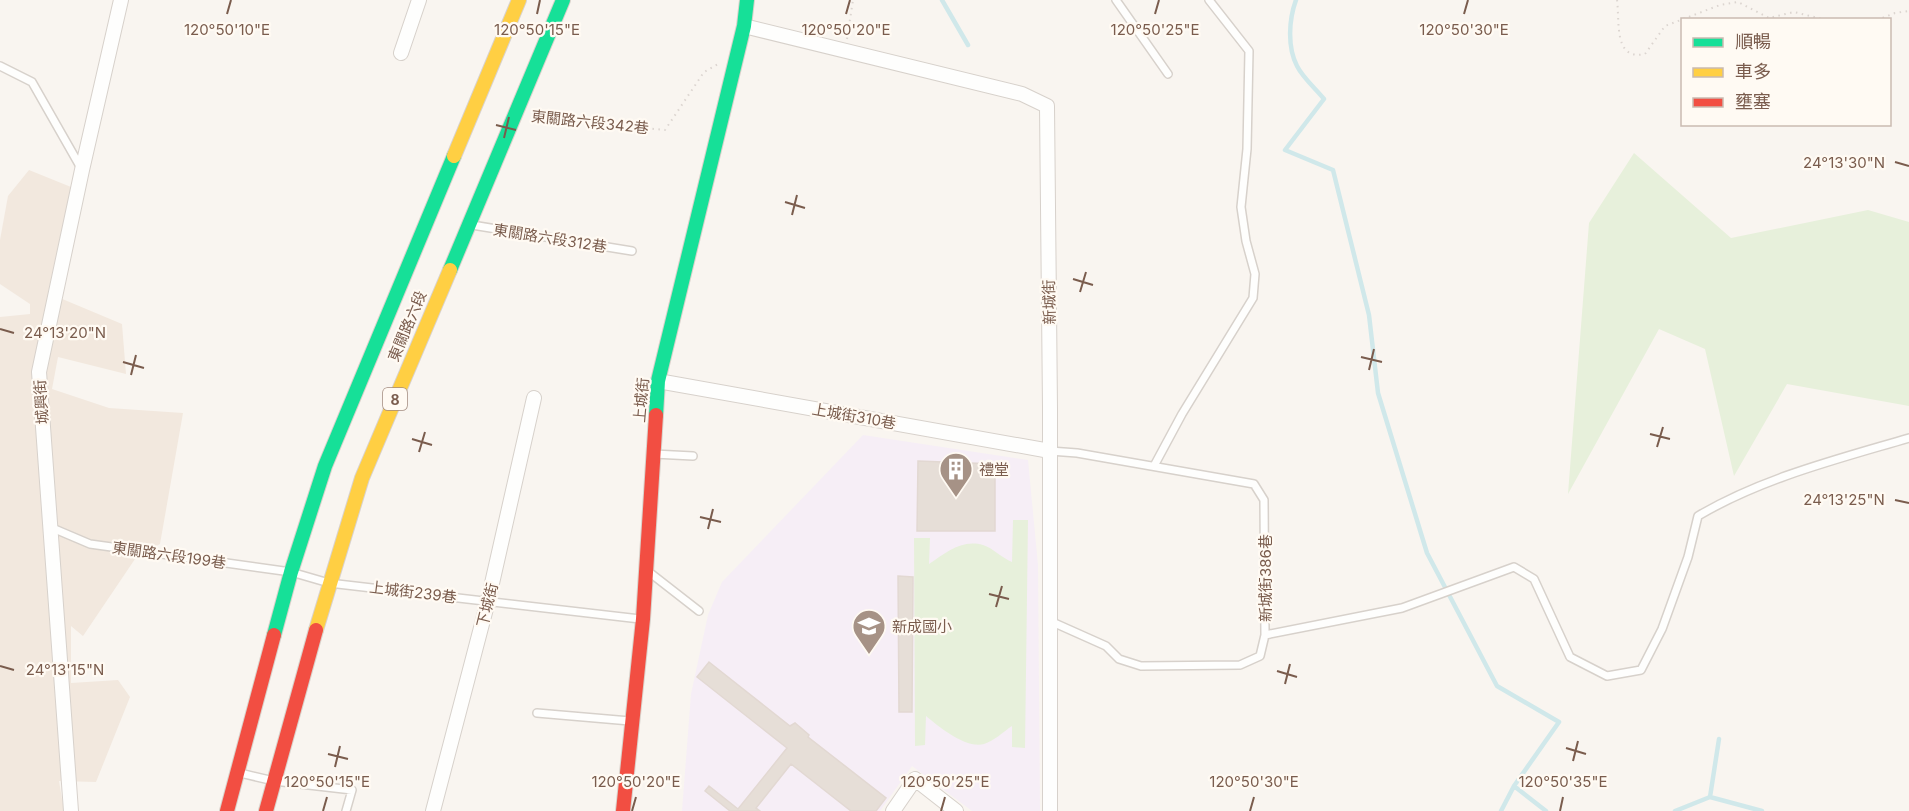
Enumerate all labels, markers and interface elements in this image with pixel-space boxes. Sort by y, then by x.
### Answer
legend [1681,18,1891,126]
text: 120°50'10"E [184,20,270,39]
text: 120°50'15"E [494,20,580,39]
text: 120°50'20"E [801,20,891,39]
text: 120°50'25"E [1111,20,1199,39]
text: 120°50'30"E [1419,20,1509,39]
text: 順暢 [1735,31,1771,52]
text: 車多 [1735,61,1771,82]
text: 壅塞 [1735,91,1771,112]
street label: 東關路六段342巷 [530,106,650,138]
text: 24°13'30"N [1803,153,1885,172]
street label: 東關路六段312巷 [492,220,608,256]
street label: 新城街 [1039,279,1059,325]
street label: 東關路六段 [384,288,430,364]
text: 24°13'20"N [24,323,106,342]
street label: 上城街 [630,377,652,423]
street label: 城興街 [30,379,52,425]
road number: 8 [383,388,407,410]
street label: 上城街310巷 [811,399,897,433]
building icon: 禮堂 [938,451,974,498]
place label: 禮堂 [979,460,1009,479]
text: 24°13'25"N [1803,490,1885,509]
street label: 新城街386巷 [1256,534,1275,622]
street label: 東關路六段199巷 [111,538,227,572]
street label: 上城街239巷 [368,577,458,607]
street label: 下城街 [472,581,502,629]
school or university icon: 新成國小 [851,608,887,655]
place label: 新成國小 [892,617,952,636]
text: 24°13'15"N [26,660,104,679]
text: 120°50'15"E [284,772,370,791]
text: 120°50'20"E [591,772,681,791]
text: 120°50'25"E [901,772,989,791]
text: 120°50'30"E [1209,772,1299,791]
text: 120°50'35"E [1518,772,1608,791]

